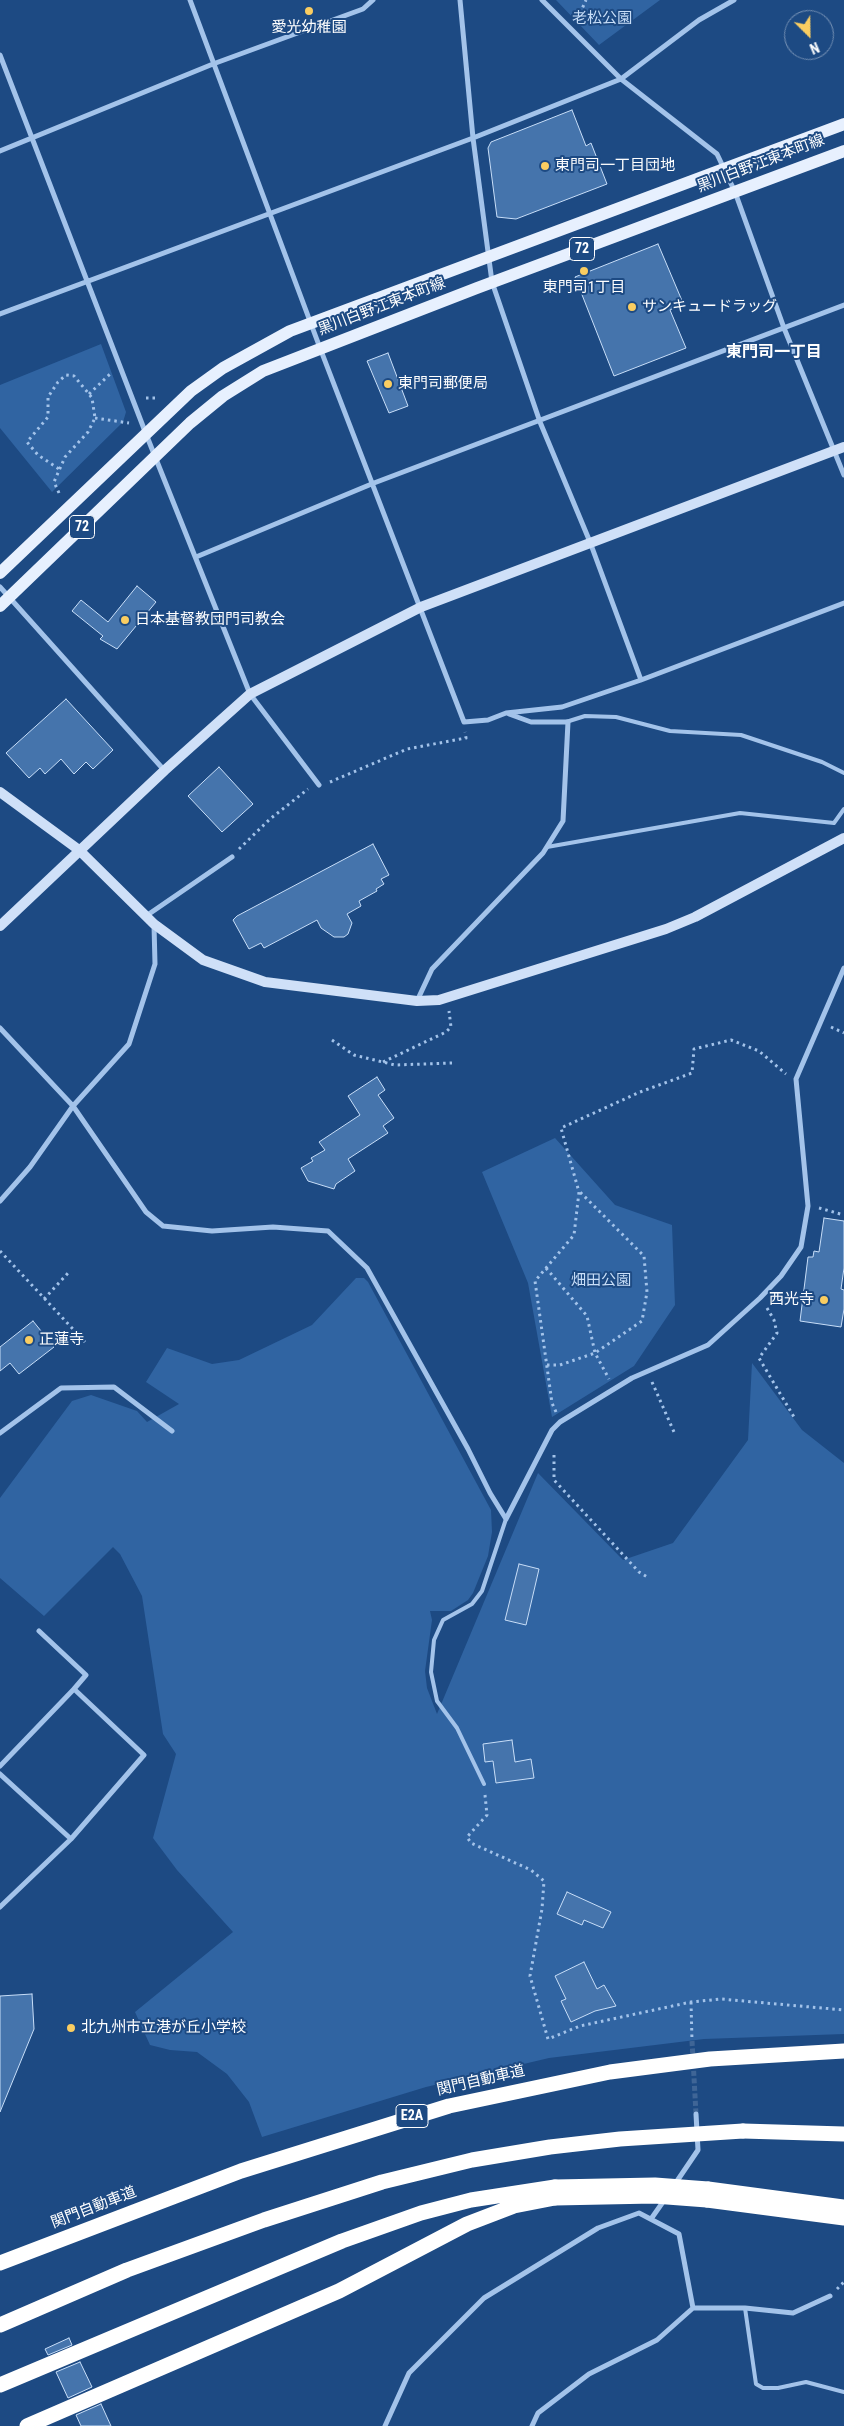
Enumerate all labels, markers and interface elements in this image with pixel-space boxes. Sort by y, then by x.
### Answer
marker: 愛光幼稚園 [303,5,315,17]
park label: 老松公園 [572,10,632,28]
north arrow [784,10,834,60]
place label: 愛光幼稚園 [272,19,346,37]
text: N [807,39,822,57]
street label: 黒川白野江東本町線 [695,131,827,197]
place label: 東門司一丁目団地 [555,157,675,175]
marker: 東門司一丁目団地 [539,160,551,172]
road number: 72 [570,238,594,260]
marker: 東門司1丁目 [578,265,590,277]
street label: 黒川白野江東本町線 [316,274,448,340]
place label: 東門司1丁目 [543,279,625,297]
place label: サンキュードラッグ [642,298,777,316]
marker: サンキュードラッグ [626,301,638,313]
district label: 東門司一丁目 [726,343,822,363]
place label: 東門司郵便局 [398,375,488,393]
marker: 東門司郵便局 [382,378,394,390]
road number: 72 [70,516,94,538]
place label: 日本基督教団門司教会 [135,611,285,629]
marker: 日本基督教団門司教会 [119,614,131,626]
park label: 畑田公園 [571,1272,631,1290]
place label: 西光寺 [769,1291,814,1309]
marker: 西光寺 [818,1294,830,1306]
place label: 正蓮寺 [39,1331,84,1349]
marker: 正蓮寺 [23,1334,35,1346]
place label: 北九州市立港が丘小学校 [81,2019,246,2037]
marker: 北九州市立港が丘小学校 [65,2022,77,2034]
street label: 関門自動車道 [435,2062,527,2100]
road number: E2A [396,2104,428,2128]
street label: 関門自動車道 [49,2183,139,2233]

